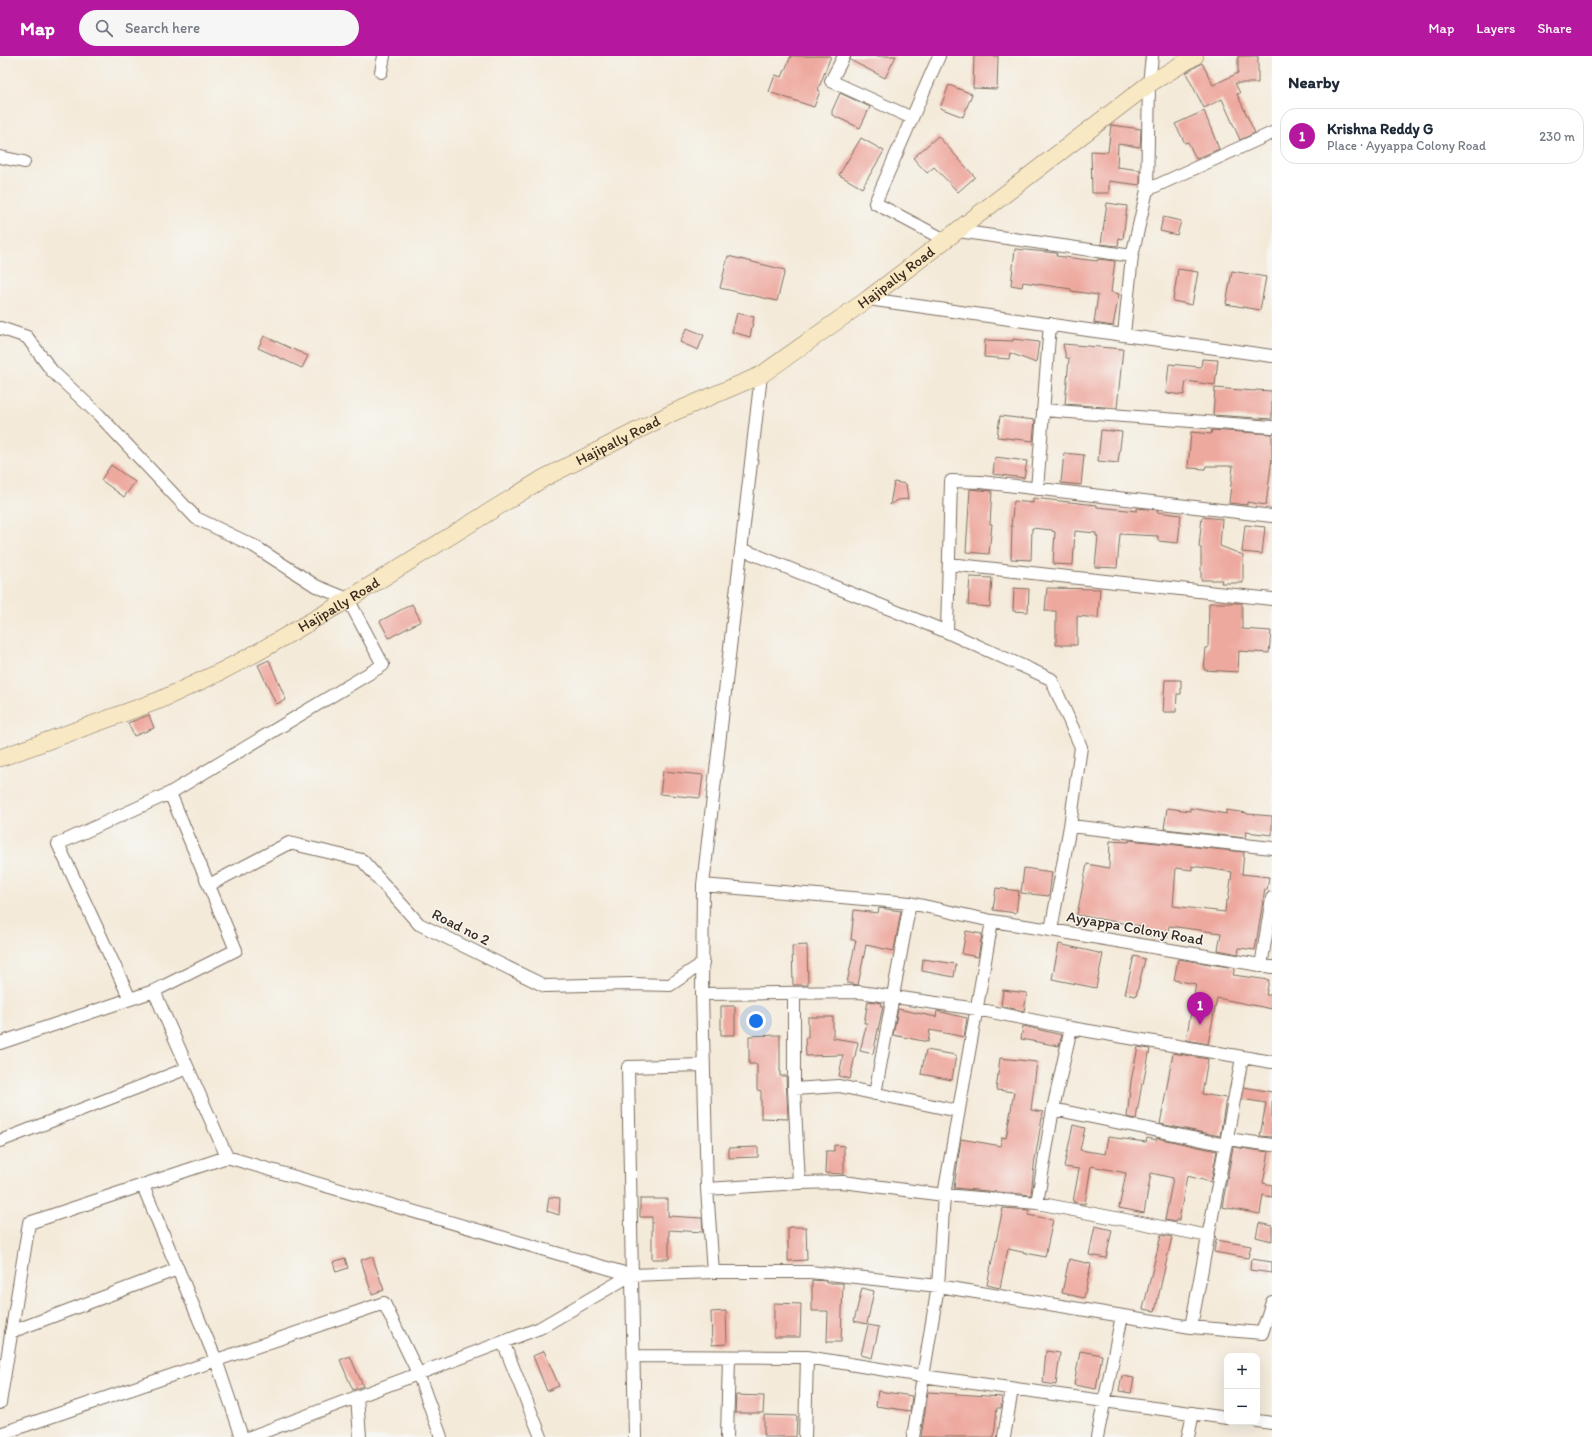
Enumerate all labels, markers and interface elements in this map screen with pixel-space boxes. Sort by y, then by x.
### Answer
search box [79,10,359,46]
text: Map [20,17,55,40]
icon: search [93,17,115,39]
text: Search here [125,19,200,37]
text: Map [1429,20,1454,37]
text: Layers [1476,20,1515,37]
text: Share [1537,20,1572,37]
text: Nearby [1288,72,1340,92]
text: Krishna Reddy G [1327,120,1433,138]
text: 1 [1299,129,1305,144]
text: 230 m [1539,129,1575,144]
text: Place · Ayyappa Colony Road [1327,138,1486,153]
street label: Hajipally Road [854,242,938,313]
street label: Hajipally Road [573,412,663,469]
street label: Hajipally Road [295,573,383,636]
street label: Road no 2 [429,905,493,949]
street label: Ayyappa Colony Road [1065,907,1205,949]
pin: 1 [1187,992,1213,1025]
your location [746,1011,766,1031]
map controls [1224,1353,1260,1425]
button: + [1224,1353,1260,1389]
button: − [1224,1389,1260,1425]

